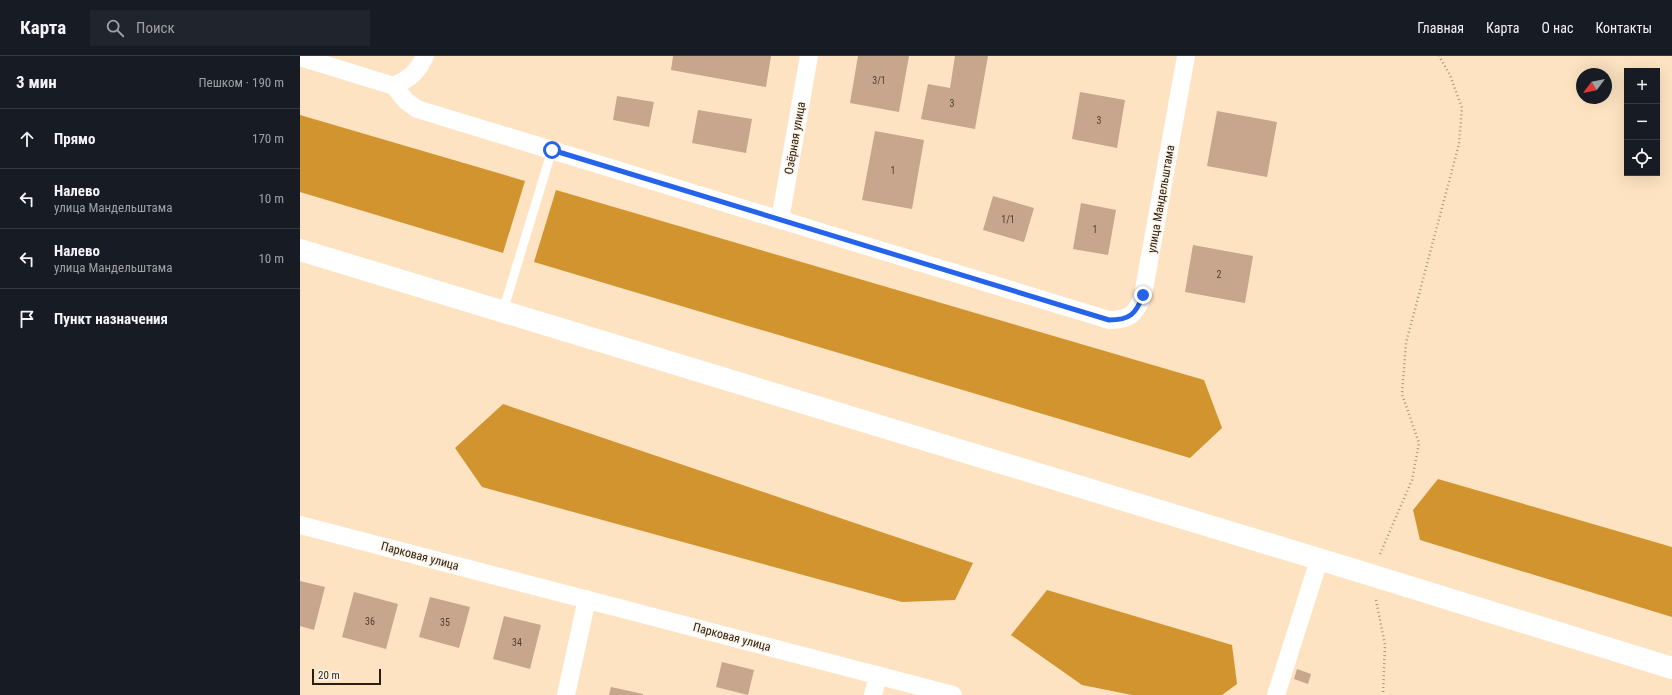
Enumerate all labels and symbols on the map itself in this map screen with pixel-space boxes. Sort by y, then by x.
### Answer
north arrow [1576,68,1612,104]
house number: 3/1 [872,75,886,86]
house number: 3 [950,98,955,109]
street label: Озёрная улица [782,100,808,175]
house number: 3 [1097,115,1102,126]
route start [543,141,561,159]
street label: улица Мандельштама [1145,144,1177,254]
house number: 1 [891,165,895,176]
house number: 1/1 [1001,214,1015,225]
house number: 1 [1093,224,1097,235]
house number: 2 [1217,269,1222,280]
route end [1134,286,1152,304]
street label: Парковая улица [379,539,461,573]
house number: 36 [365,616,375,627]
house number: 35 [440,617,450,628]
street label: Парковая улица [691,620,773,654]
house number: 34 [512,637,522,648]
scale bar [312,667,381,686]

